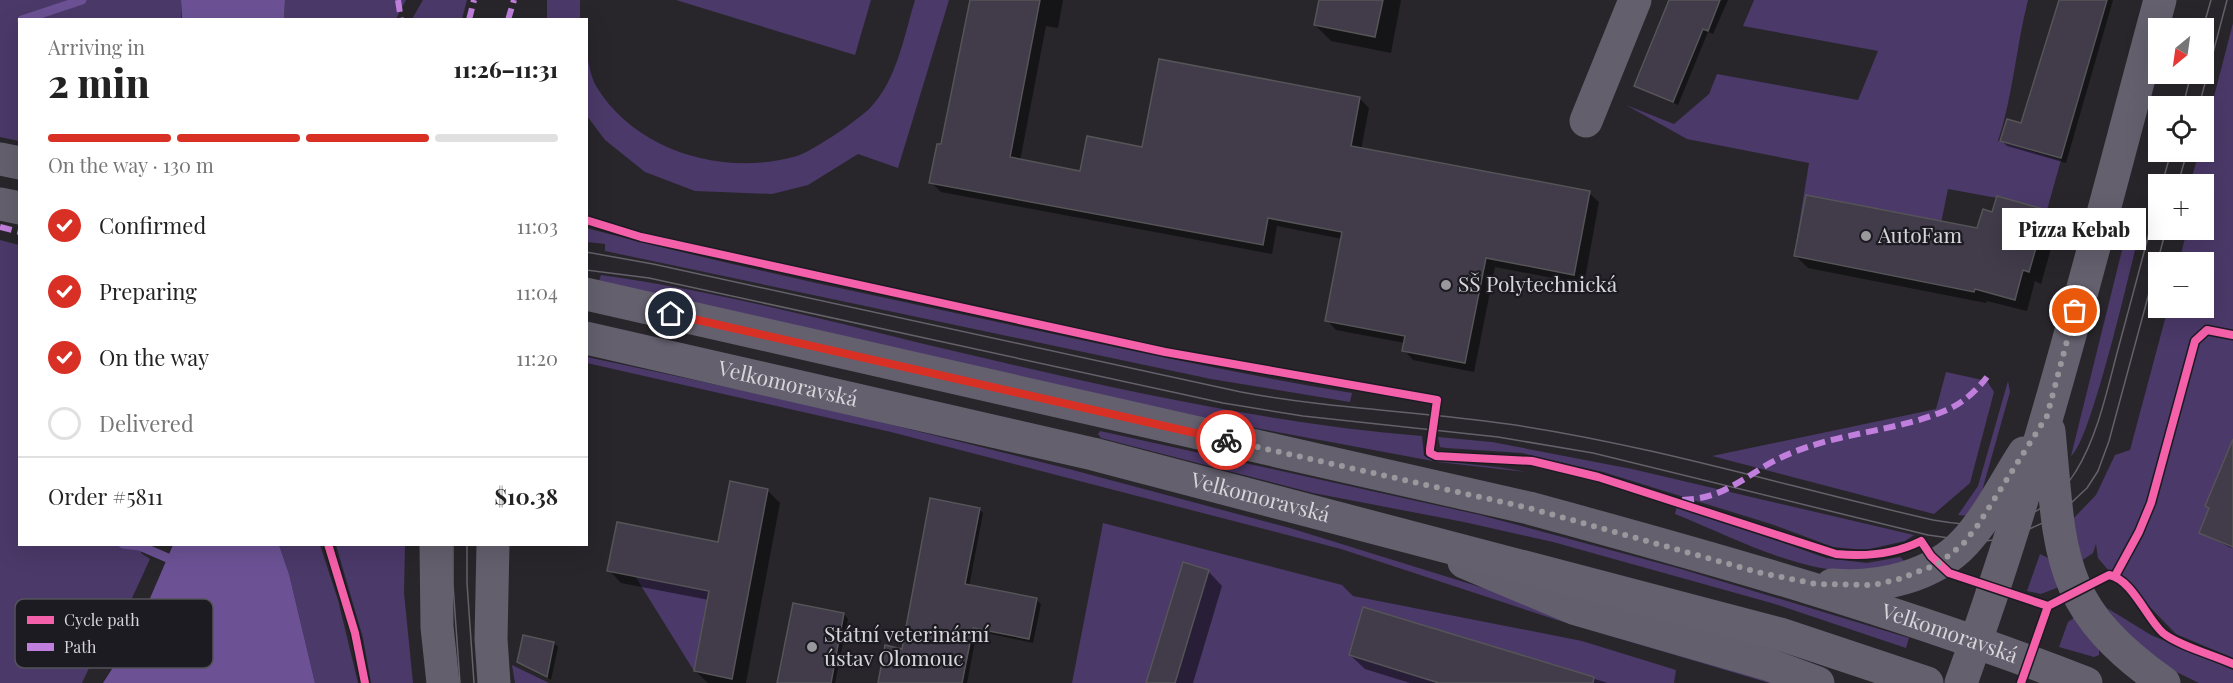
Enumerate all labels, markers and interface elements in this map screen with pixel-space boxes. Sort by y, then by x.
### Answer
north arrow [2148,18,2214,84]
map controls [2148,18,2214,318]
text: Arriving in [48,33,145,60]
text: 11:26–11:31 [453,54,558,84]
text: 2 min [48,56,150,108]
button: locate [2148,96,2214,162]
text: On the way · 130 m [48,151,214,178]
button: + [2148,174,2214,240]
icon: check [48,209,81,242]
callout: Pizza Kebab [2003,209,2147,251]
text: Confirmed [99,210,206,240]
text: 11:03 [517,212,558,239]
text: Pizza Kebab [2018,215,2130,242]
place label: AutoFam [1877,220,1962,248]
marker: AutoFam [1859,229,1873,243]
button: − [2148,252,2214,318]
place label: SŠ Polytechnická [1458,269,1618,297]
icon: check [48,275,81,308]
text: Preparing [99,276,197,306]
text: 11:04 [516,278,558,305]
marker: SŠ Polytechnická [1439,278,1453,292]
pin [2049,285,2100,336]
pin [645,288,696,339]
icon: bag [2058,294,2091,327]
icon: home [654,297,687,330]
icon: check [48,341,81,374]
text: On the way [99,342,209,372]
text: 11:20 [516,344,558,371]
street label: Velkomoravská [715,352,861,412]
text: Delivered [99,408,194,438]
courier [1196,410,1256,470]
icon: bike [1210,424,1243,457]
street label: Velkomoravská [1187,464,1334,528]
text: Order #5811 [48,481,163,511]
text: $10.38 [494,481,558,511]
street label: Velkomoravská [1878,595,2023,668]
legend [15,599,213,668]
text: Cycle path [64,609,140,630]
place label: Státní veterinární ústav Olomouc [824,619,989,671]
text: Path [64,636,97,657]
marker: Státní veterinární ústav Olomouc [805,640,819,654]

